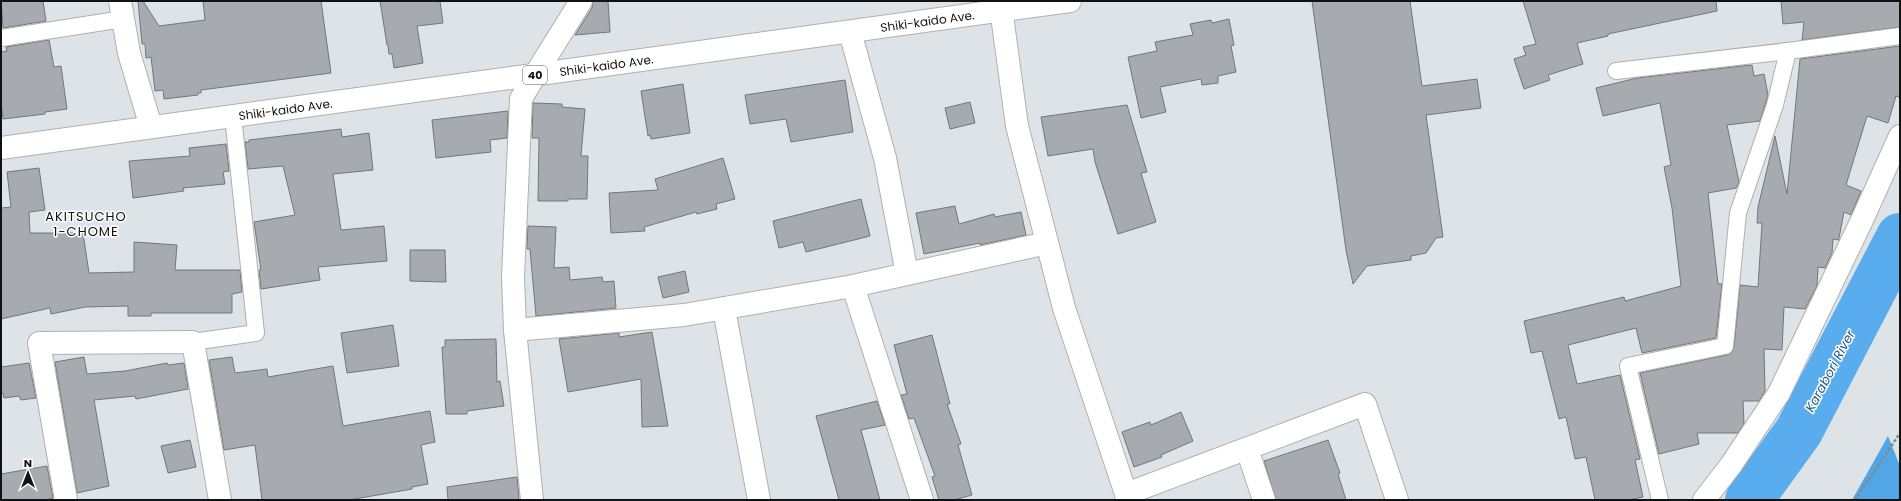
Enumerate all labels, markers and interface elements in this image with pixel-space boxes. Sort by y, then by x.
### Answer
street label: Shiki-kaido Ave. [879,6,975,35]
street label: Shiki-kaido Ave. [558,50,654,80]
road number: 40 [523,66,547,84]
street label: Shiki-kaido Ave. [237,94,333,124]
district label: AKITSUCHO 1-CHOME [45,207,127,241]
water label: Karabori River [1800,326,1860,415]
north arrow [8,453,48,493]
text: N [24,455,32,471]

